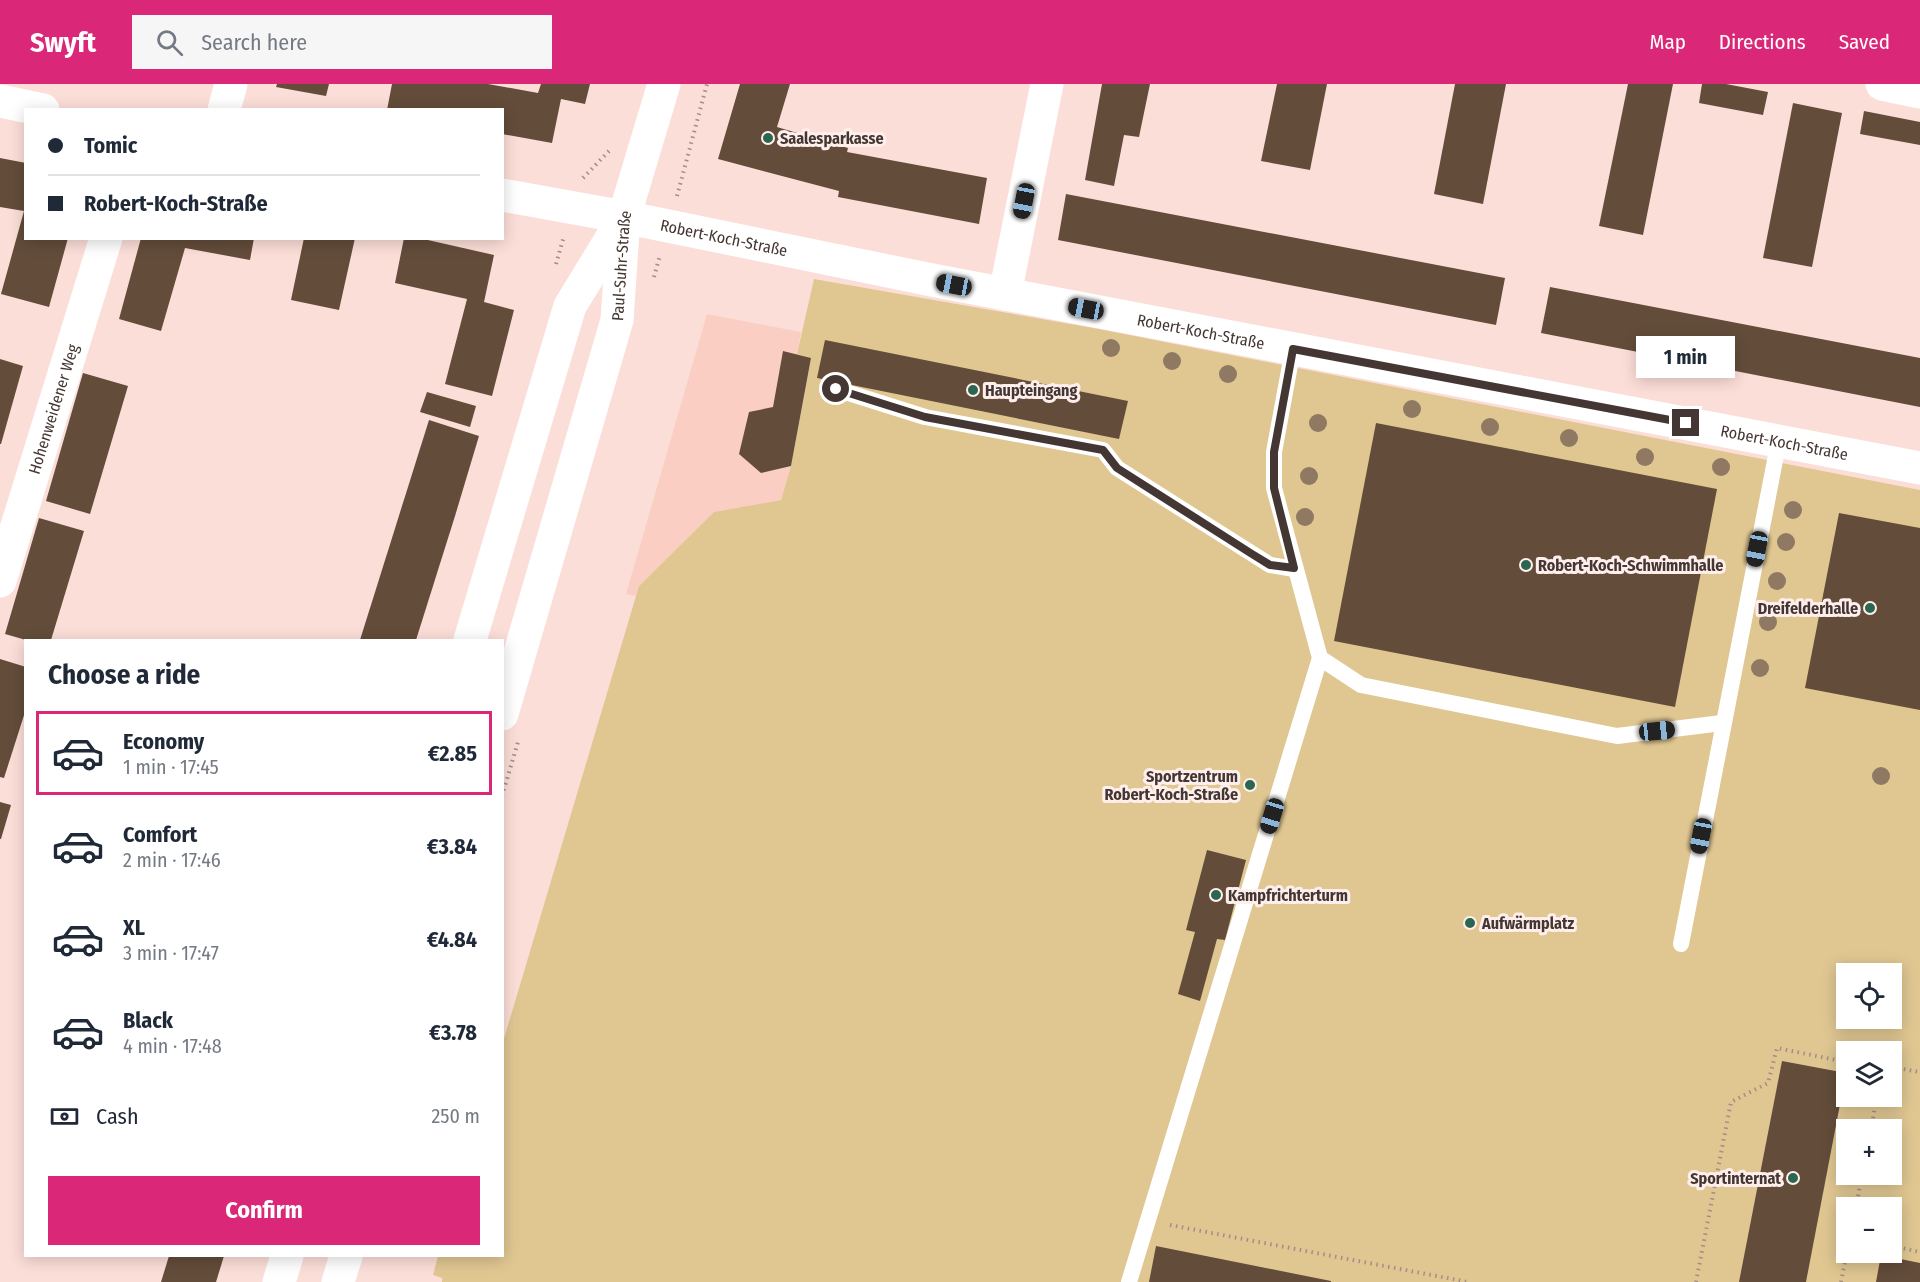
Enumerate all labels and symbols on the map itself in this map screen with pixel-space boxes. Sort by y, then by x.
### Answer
place label: Saalesparkasse [780,129,884,148]
marker: Saalesparkasse [761,131,775,145]
car [1012,182,1036,220]
street label: Paul-Suhr-Straße [608,208,636,321]
street label: Robert-Koch-Straße [659,216,789,260]
car [935,273,973,297]
car [1067,297,1105,321]
street label: Robert-Koch-Straße [1135,310,1266,353]
callout: 1 min [1636,336,1736,378]
street label: Hohenweidener Weg [25,342,83,476]
route start [822,375,849,402]
place label: Haupteingang [985,381,1077,400]
marker: Haupteingang [966,383,980,397]
route end [1672,409,1699,436]
street label: Robert-Koch-Straße [1719,421,1850,464]
car [1745,530,1769,568]
place label: Robert-Koch-Schwimmhalle [1538,556,1723,575]
marker: Robert-Koch-Schwimmhalle [1519,558,1533,572]
place label: Dreifelderhalle [1758,599,1858,618]
marker: Dreifelderhalle [1863,601,1877,615]
car [1638,720,1676,742]
place label: Sportzentrum Robert-Koch-Straße [1105,767,1238,804]
marker: Sportzentrum Robert-Koch-Straße [1243,778,1257,792]
car [1258,796,1286,836]
car [1689,817,1713,855]
place label: Kampfrichterturm [1228,886,1348,905]
marker: Kampfrichterturm [1209,888,1223,902]
place label: Aufwärmplatz [1481,914,1575,933]
marker: Aufwärmplatz [1463,916,1477,930]
place label: Sportinternat [1690,1169,1781,1188]
marker: Sportinternat [1786,1171,1800,1185]

